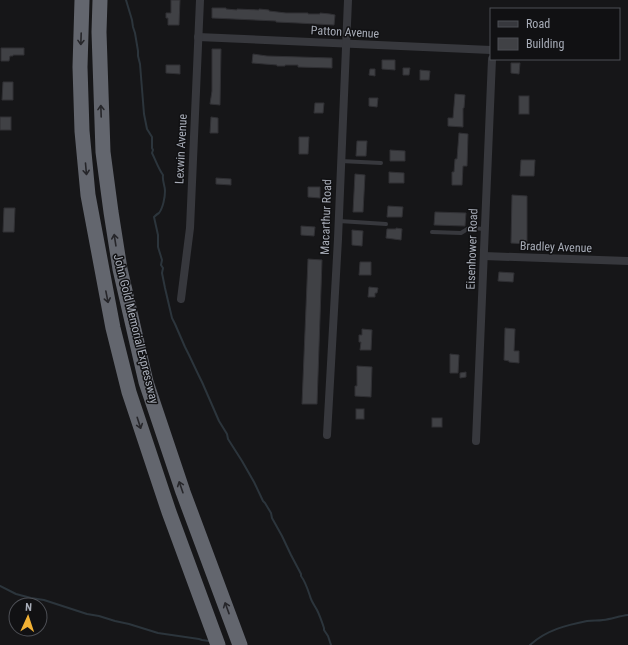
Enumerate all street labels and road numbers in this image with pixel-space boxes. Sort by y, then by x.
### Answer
street label: Patton Avenue [310,23,380,41]
street label: Lexwin Avenue [172,113,190,184]
street label: Macarthur Road [318,179,334,255]
street label: Eisenhower Road [464,208,480,290]
street label: Bradley Avenue [520,239,593,255]
street label: John Gold Memorial Expressway [111,253,161,405]

